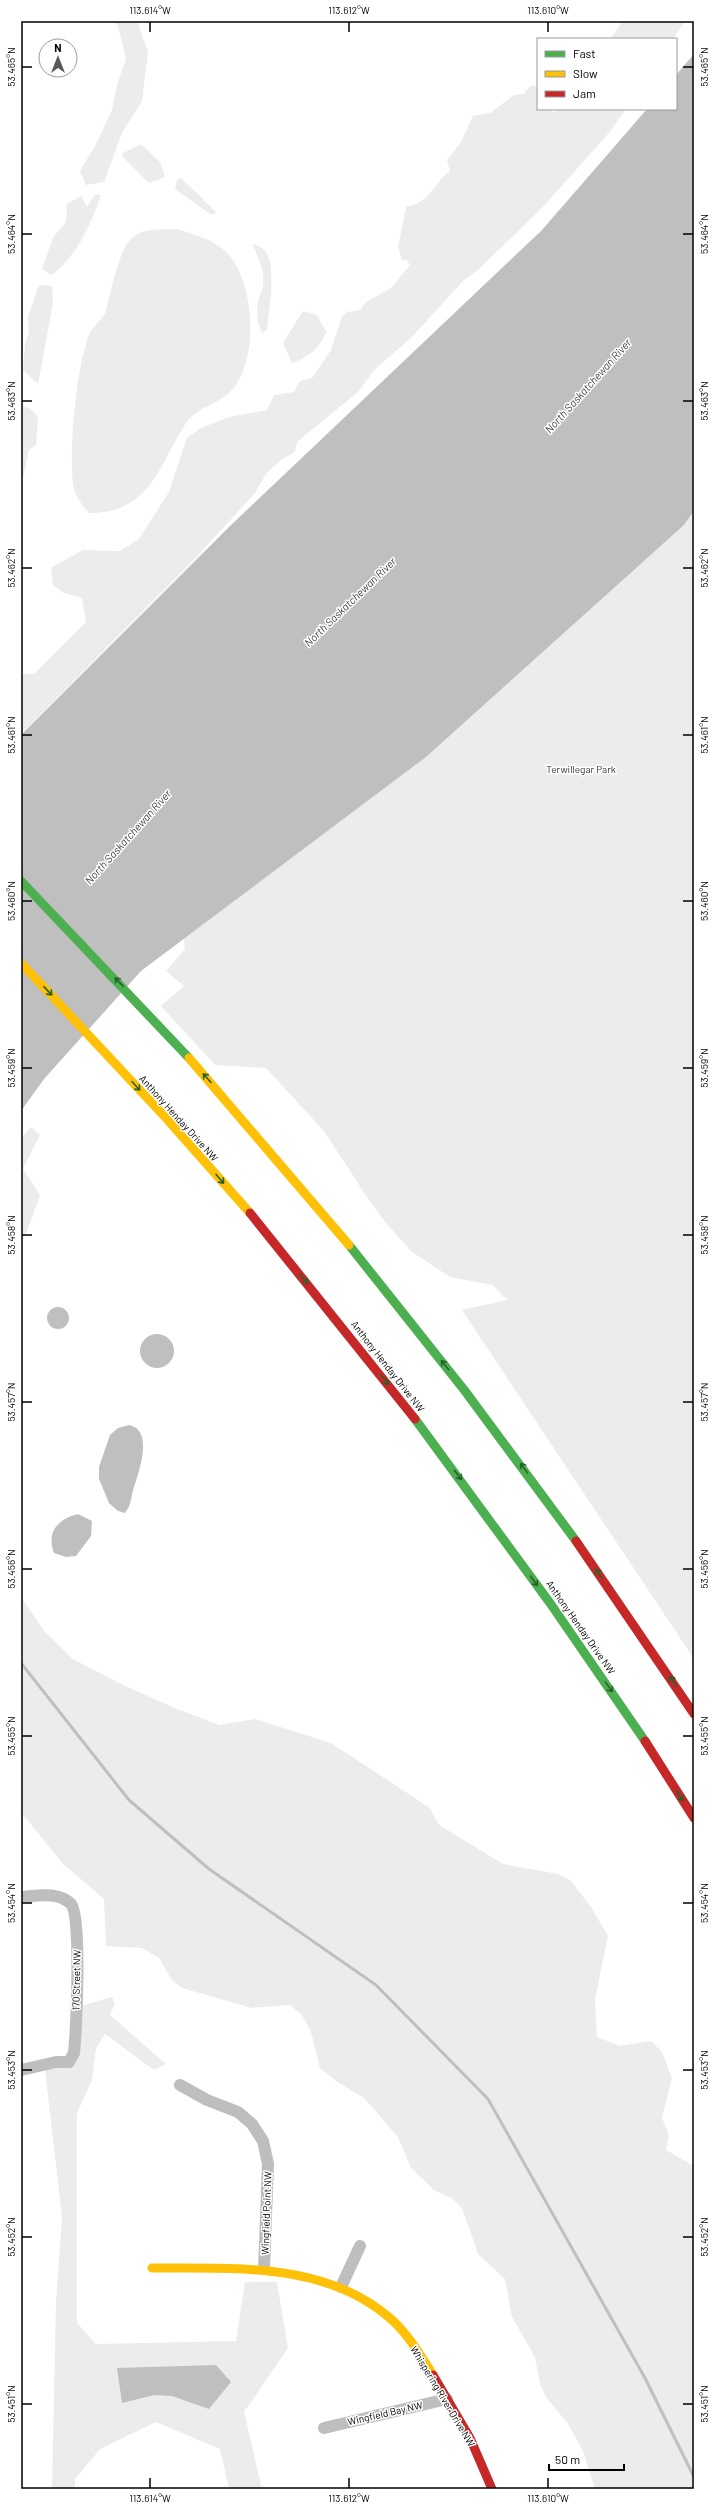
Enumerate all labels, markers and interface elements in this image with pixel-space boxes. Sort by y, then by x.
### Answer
text: 113.614°W [129,4,171,16]
text: 113.612°W [328,4,370,16]
text: 113.610°W [527,4,569,16]
north arrow [38,38,78,78]
legend [537,38,677,110]
text: N [54,41,62,54]
text: Fast [573,46,596,60]
text: 53.465°N [5,47,17,87]
text: 53.465°N [698,47,710,87]
text: Slow [573,66,598,80]
text: Jam [573,86,596,100]
text: 53.464°N [5,214,17,254]
text: 53.464°N [698,214,710,254]
water label: North Saskatchewan River [542,335,634,435]
text: 53.463°N [5,381,17,421]
text: 53.463°N [698,381,710,421]
text: 53.462°N [5,548,17,588]
text: 53.462°N [698,548,710,588]
water label: North Saskatchewan River [301,554,399,649]
text: 53.461°N [5,716,17,754]
text: 53.461°N [698,716,710,754]
park label: Terwillegar Park [546,763,616,775]
water label: North Saskatchewan River [82,786,174,886]
text: 53.460°N [5,881,17,921]
text: 53.460°N [698,881,710,921]
one-way arrow [115,978,124,988]
one-way arrow [43,986,53,996]
text: 53.459°N [5,1048,17,1088]
text: 53.459°N [698,1048,710,1088]
street label: Anthony Henday Drive NW [137,1072,221,1164]
one-way arrow [203,1074,212,1084]
one-way arrow [132,1081,141,1092]
one-way arrow [215,1174,224,1184]
text: 53.458°N [5,1215,17,1255]
text: 53.458°N [698,1215,710,1255]
one-way arrow [299,1273,308,1284]
street label: Anthony Henday Drive NW [349,1318,427,1414]
one-way arrow [440,1360,449,1371]
one-way arrow [381,1375,389,1386]
text: 53.457°N [5,1382,17,1422]
text: 53.457°N [698,1382,710,1422]
one-way arrow [520,1463,528,1474]
one-way arrow [454,1470,462,1481]
text: 53.456°N [5,1549,17,1589]
text: 53.456°N [698,1549,710,1589]
one-way arrow [595,1569,603,1580]
one-way arrow [530,1575,538,1586]
street label: Anthony Henday Drive NW [544,1578,618,1676]
one-way arrow [669,1676,677,1687]
one-way arrow [605,1681,613,1692]
text: 53.455°N [5,1716,17,1756]
text: 53.455°N [698,1716,710,1756]
one-way arrow [676,1790,684,1801]
text: 53.454°N [5,1883,17,1923]
text: 53.454°N [698,1883,710,1923]
street label: 170 Street NW [69,1949,83,2010]
text: 53.453°N [5,2050,17,2090]
text: 53.453°N [698,2050,710,2090]
street label: Wingfield Point NW [259,2171,273,2255]
text: 53.452°N [5,2217,17,2257]
text: 53.452°N [698,2217,710,2257]
street label: Whispering River Drive NW [408,2344,478,2449]
text: 53.451°N [5,2385,17,2423]
text: 53.451°N [698,2385,710,2423]
street label: Wingfield Bay NW [346,2398,424,2427]
scale bar [549,2446,624,2472]
text: 50 m [555,2452,580,2466]
text: 113.614°W [129,2492,171,2504]
text: 113.612°W [328,2492,370,2504]
text: 113.610°W [527,2492,569,2504]

